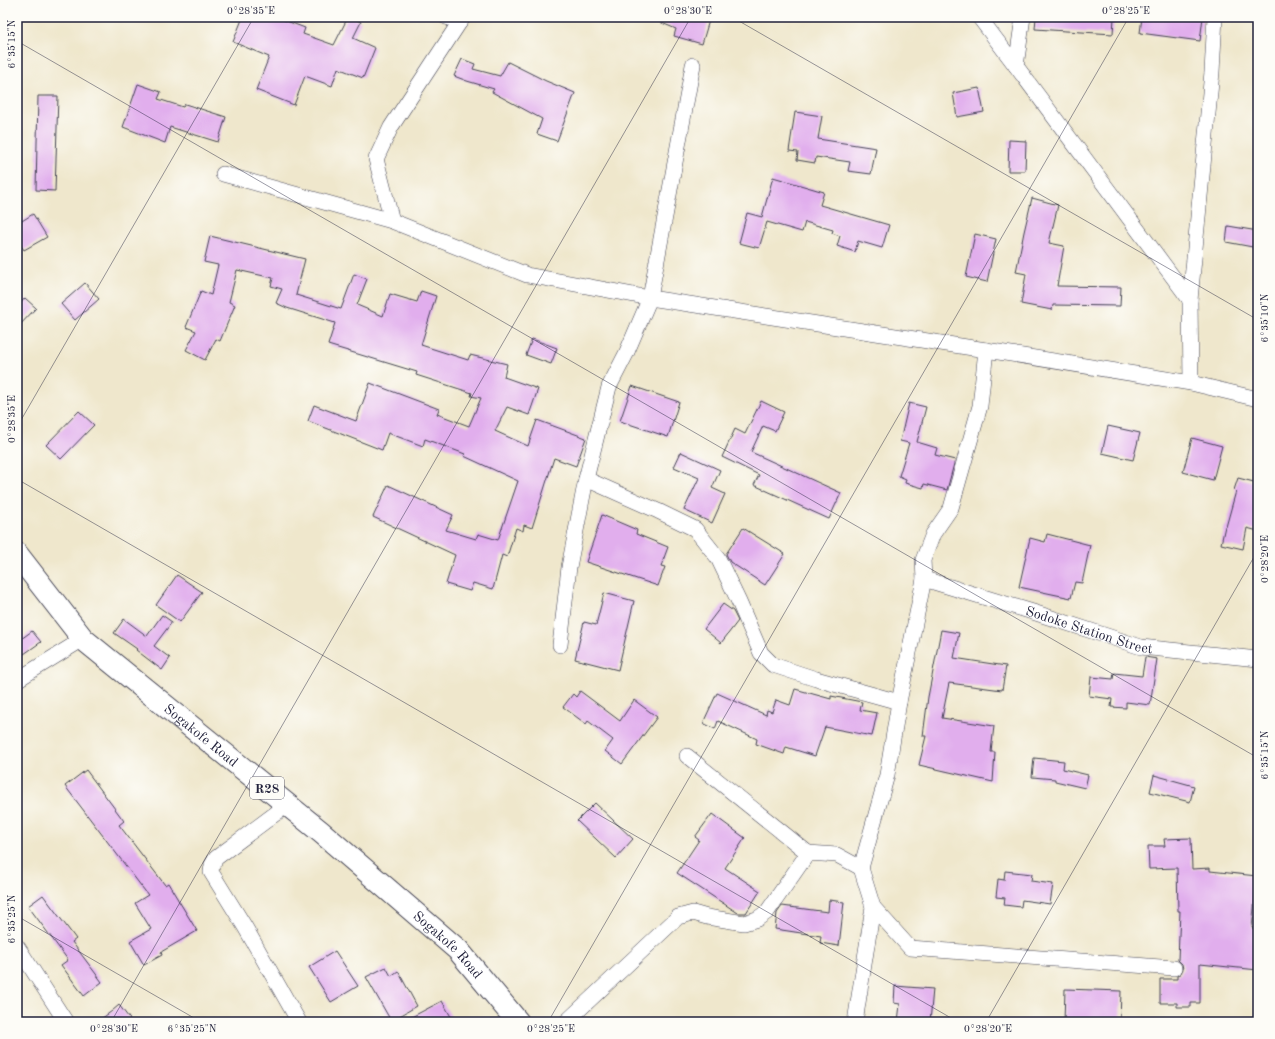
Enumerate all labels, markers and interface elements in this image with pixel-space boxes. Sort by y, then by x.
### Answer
text: 0°28'35"E [227,6,275,16]
text: 0°28'30"E [664,6,712,16]
text: 0°28'25"E [1102,6,1150,16]
text: 6°35'15"N [7,19,17,68]
text: 6°35'10"N [1260,293,1270,342]
text: 0°28'35"E [7,395,17,443]
text: 0°28'20"E [1260,535,1270,583]
street label: Sodoke Station Street [1024,604,1153,656]
street label: Sogakofe Road [161,702,240,770]
text: 6°35'15"N [1260,730,1270,779]
road number: R28 [250,777,284,799]
text: 6°35'25"N [7,894,17,943]
street label: Sogakofe Road [410,909,485,982]
text: 0°28'30"E [90,1024,138,1034]
text: 6°35'25"N [168,1024,217,1034]
text: 0°28'25"E [527,1024,575,1034]
text: 0°28'20"E [964,1024,1012,1034]

